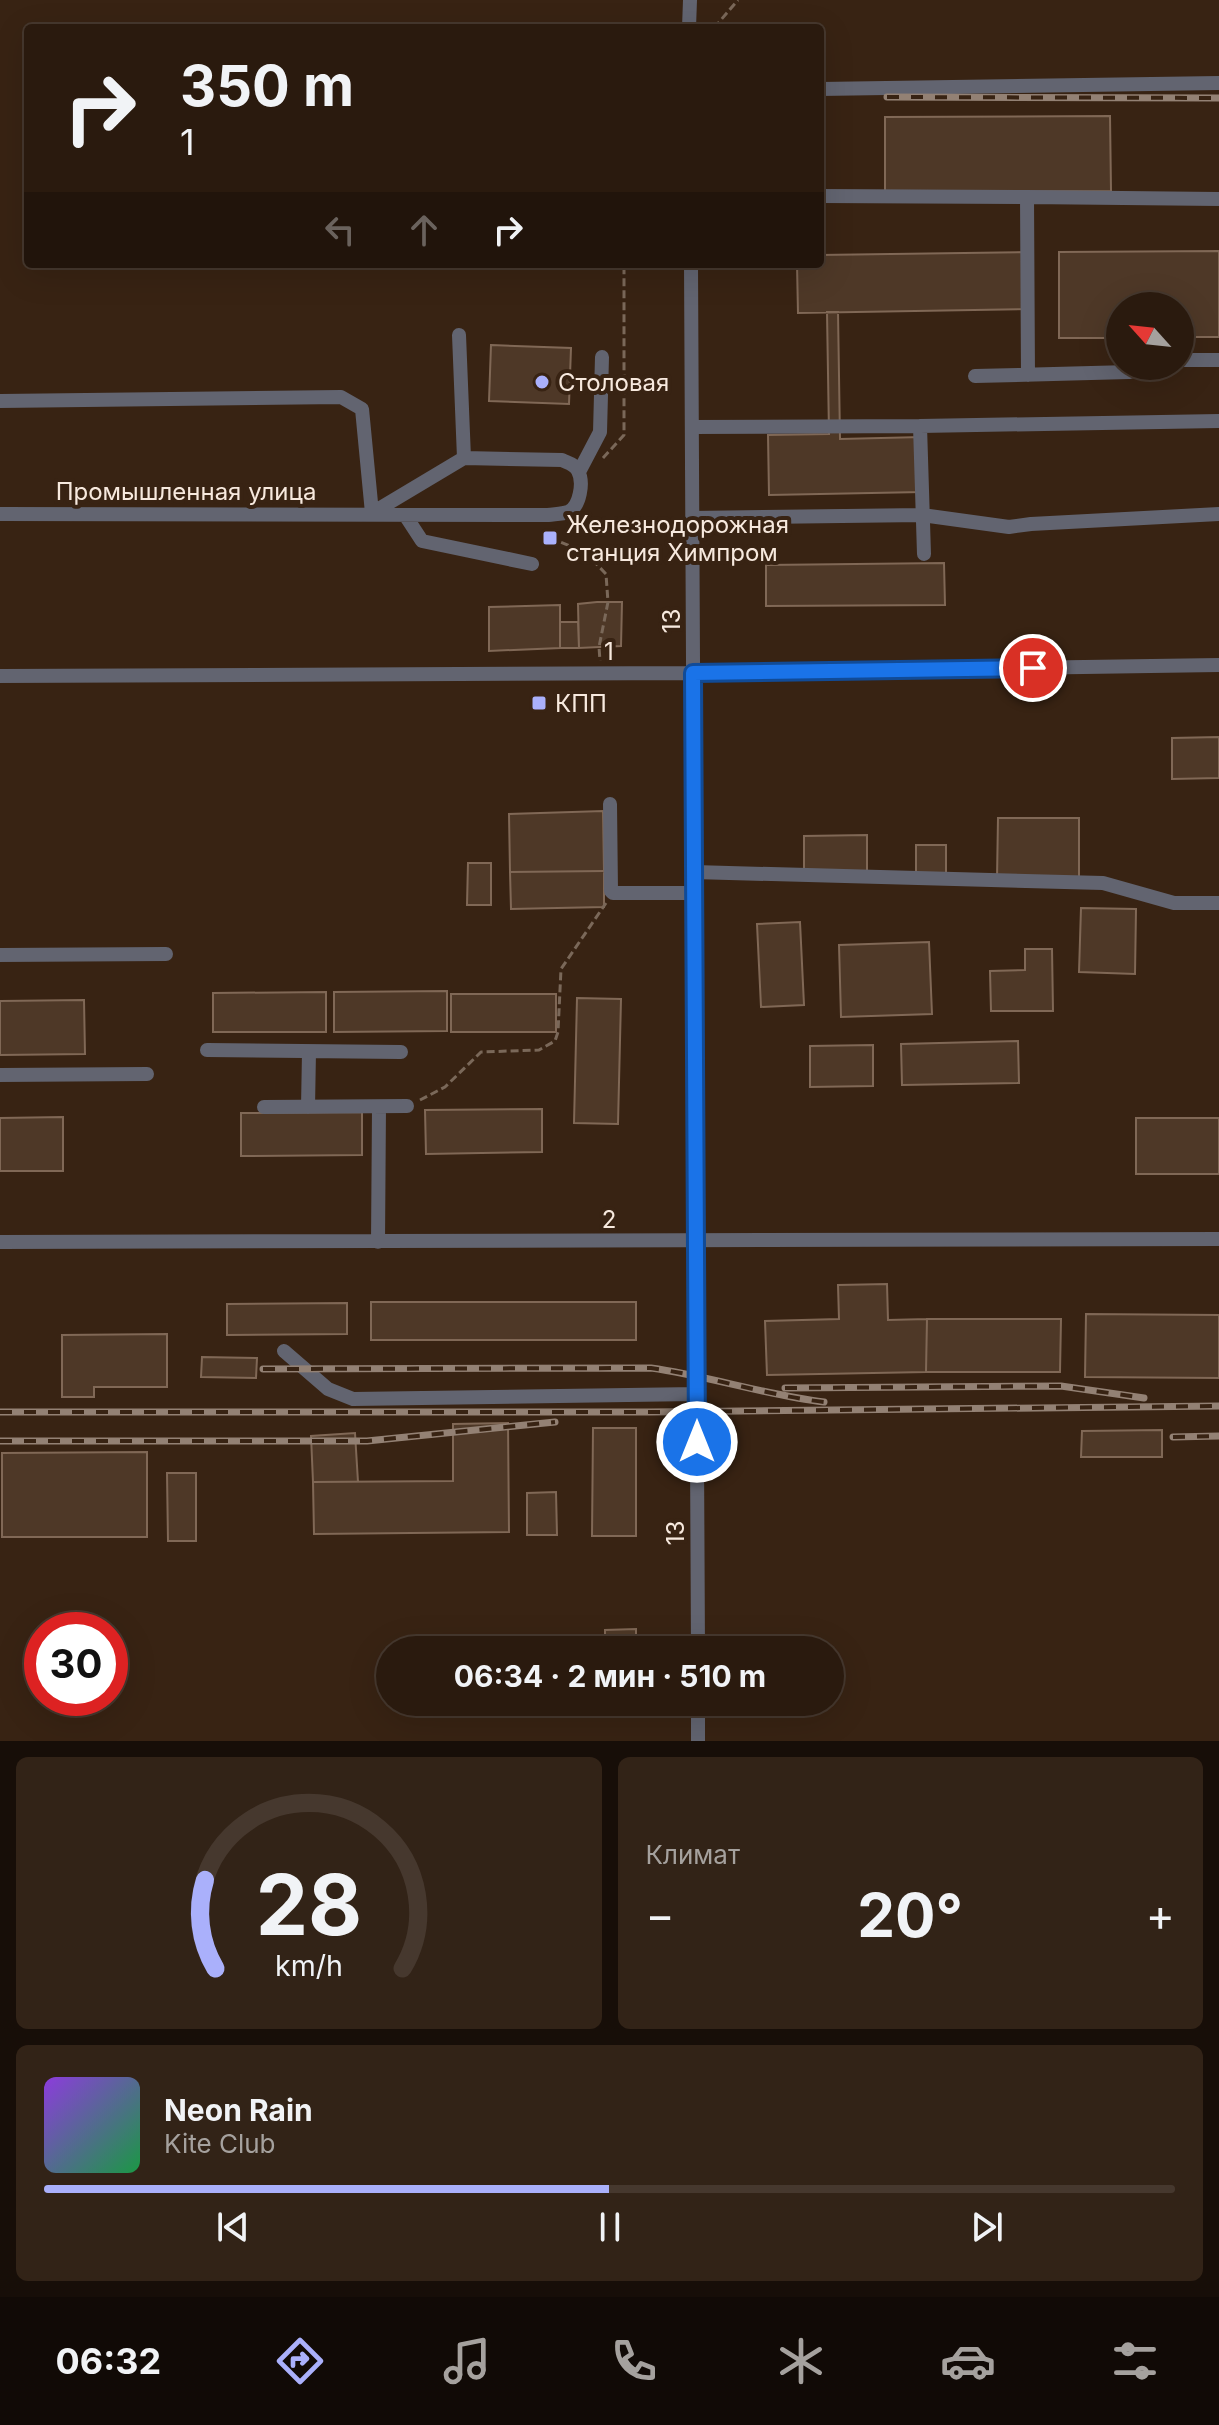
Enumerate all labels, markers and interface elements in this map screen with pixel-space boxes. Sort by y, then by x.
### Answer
text: 350 m [180,52,354,120]
icon: right [48,56,152,160]
text: 1 [180,120,195,164]
icon: left [318,208,362,252]
icon: ahead [402,208,446,252]
icon: right [486,208,530,252]
north arrow [1106,292,1194,380]
map controls [1106,292,1194,380]
place label: Столовая [558,368,669,397]
marker: Столовая [533,373,551,391]
street label: Промышленная улица [56,477,316,506]
place label: Железнодорожная станция Химпром [566,510,789,567]
marker: Железнодорожная станция Химпром [541,529,559,547]
street label: 13 [657,609,686,633]
pin [999,634,1067,702]
street label: 1 [604,637,614,666]
icon: arrive [1011,646,1055,690]
place label: КПП [555,689,607,718]
marker: КПП [530,694,548,712]
street label: 2 [602,1205,616,1234]
position arrow [655,1400,739,1484]
street label: 13 [661,1521,690,1545]
speed limit sign: 30 [24,1612,128,1716]
text: 06:34 · 2 мин · 510 m [454,1658,766,1694]
text: Климат [646,1839,740,1870]
text: 28 [255,1854,362,1955]
text: 20° [857,1879,963,1951]
text: − [646,1888,675,1942]
text: + [1146,1888,1175,1942]
text: km/h [275,1948,343,1983]
text: Neon Rain [164,2092,313,2128]
text: Kite Club [164,2128,275,2159]
icon: previous [211,2205,255,2249]
icon: pause [588,2205,632,2249]
icon: next [965,2205,1009,2249]
icon: directions [272,2333,328,2389]
icon: music [439,2333,495,2389]
icon: phone [606,2333,662,2389]
icon: climate [773,2333,829,2389]
icon: car [940,2333,996,2389]
icon: filters [1107,2333,1163,2389]
text: 06:32 [56,2339,161,2383]

